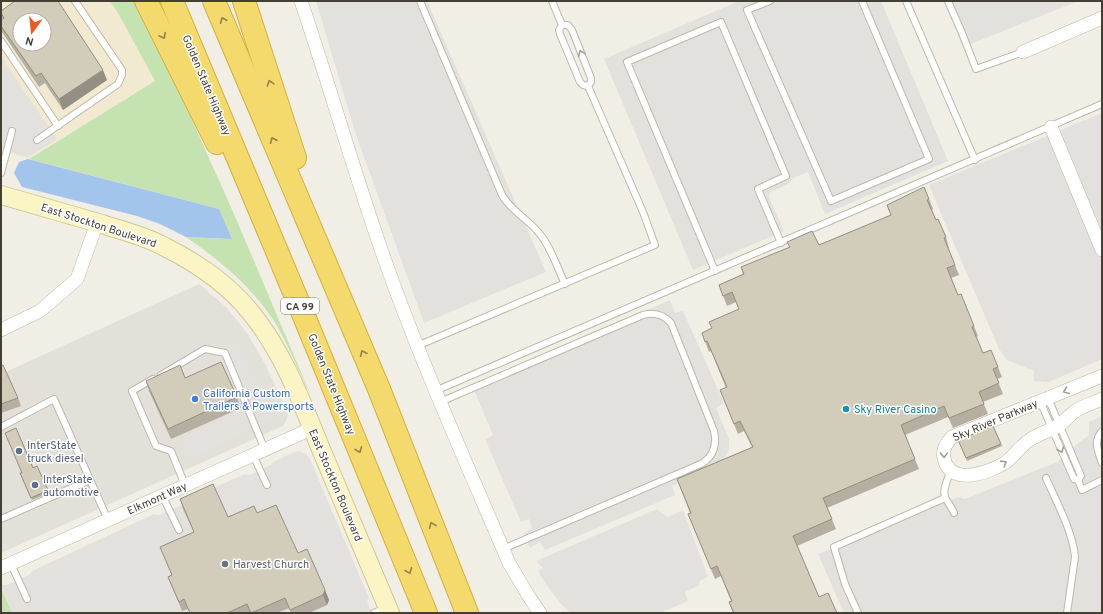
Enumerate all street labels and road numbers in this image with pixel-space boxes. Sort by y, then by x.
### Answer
street label: Golden State Highway [178,33,234,138]
street label: East Stockton Boulevard [39,201,158,251]
road number: CA 99 [281,298,319,314]
street label: Golden State Highway [304,332,358,437]
street label: Sky River Parkway [951,397,1040,445]
street label: East Stockton Boulevard [305,427,365,544]
street label: Elkmont Way [125,479,190,518]

